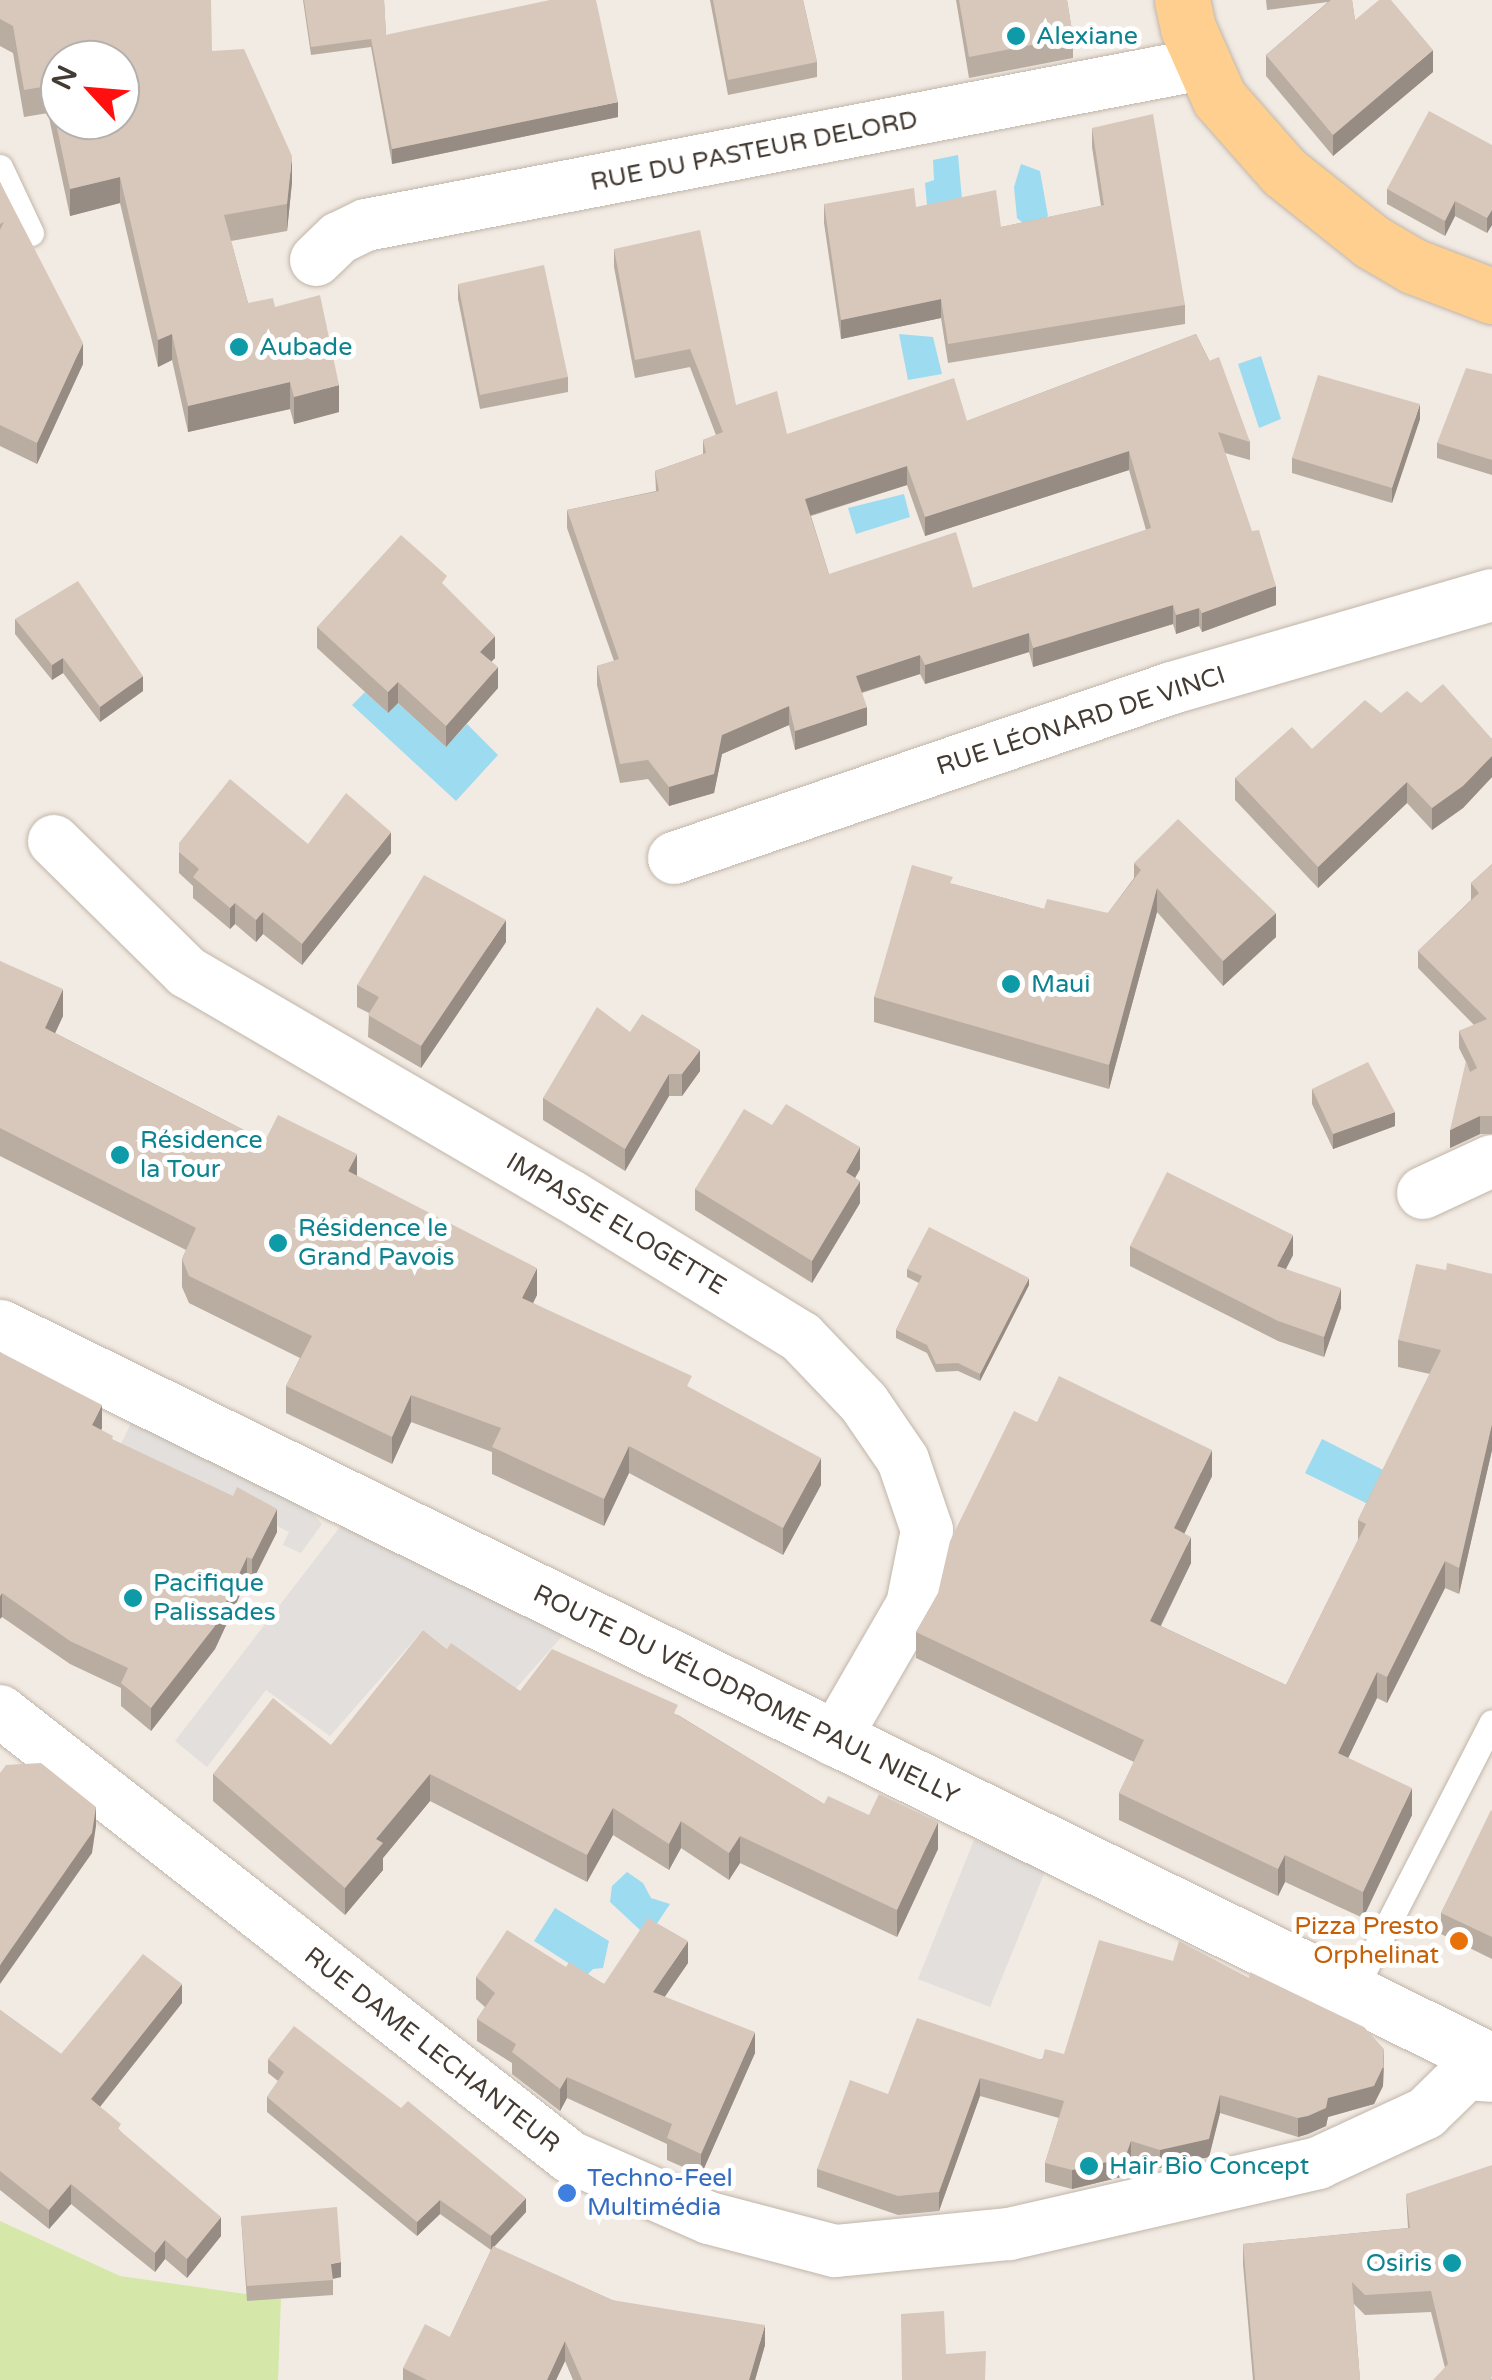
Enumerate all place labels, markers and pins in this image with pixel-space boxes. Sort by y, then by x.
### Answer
place label: Alexiane [1036,21,1138,51]
marker: Alexiane [1005,25,1027,47]
place label: Aubade [259,332,352,362]
marker: Aubade [228,336,250,358]
place label: Maui [1031,969,1091,999]
marker: Maui [1000,973,1022,995]
place label: Résidence la Tour [140,1126,263,1185]
marker: Résidence la Tour [109,1144,131,1166]
place label: Résidence le Grand Pavois [298,1214,455,1273]
marker: Résidence le Grand Pavois [267,1232,289,1254]
place label: Pacifique Palissades [153,1569,276,1628]
marker: Pacifique Palissades [122,1587,144,1609]
place label: Pizza Presto Orphelinat [1294,1912,1439,1971]
marker: Pizza Presto Orphelinat [1448,1930,1470,1952]
place label: Hair Bio Concept [1109,2151,1309,2181]
marker: Hair Bio Concept [1078,2155,1100,2177]
place label: Techno-Feel Multimédia [587,2164,733,2223]
marker: Techno-Feel Multimédia [556,2182,578,2204]
place label: Osiris [1366,2248,1432,2278]
marker: Osiris [1441,2252,1463,2274]

